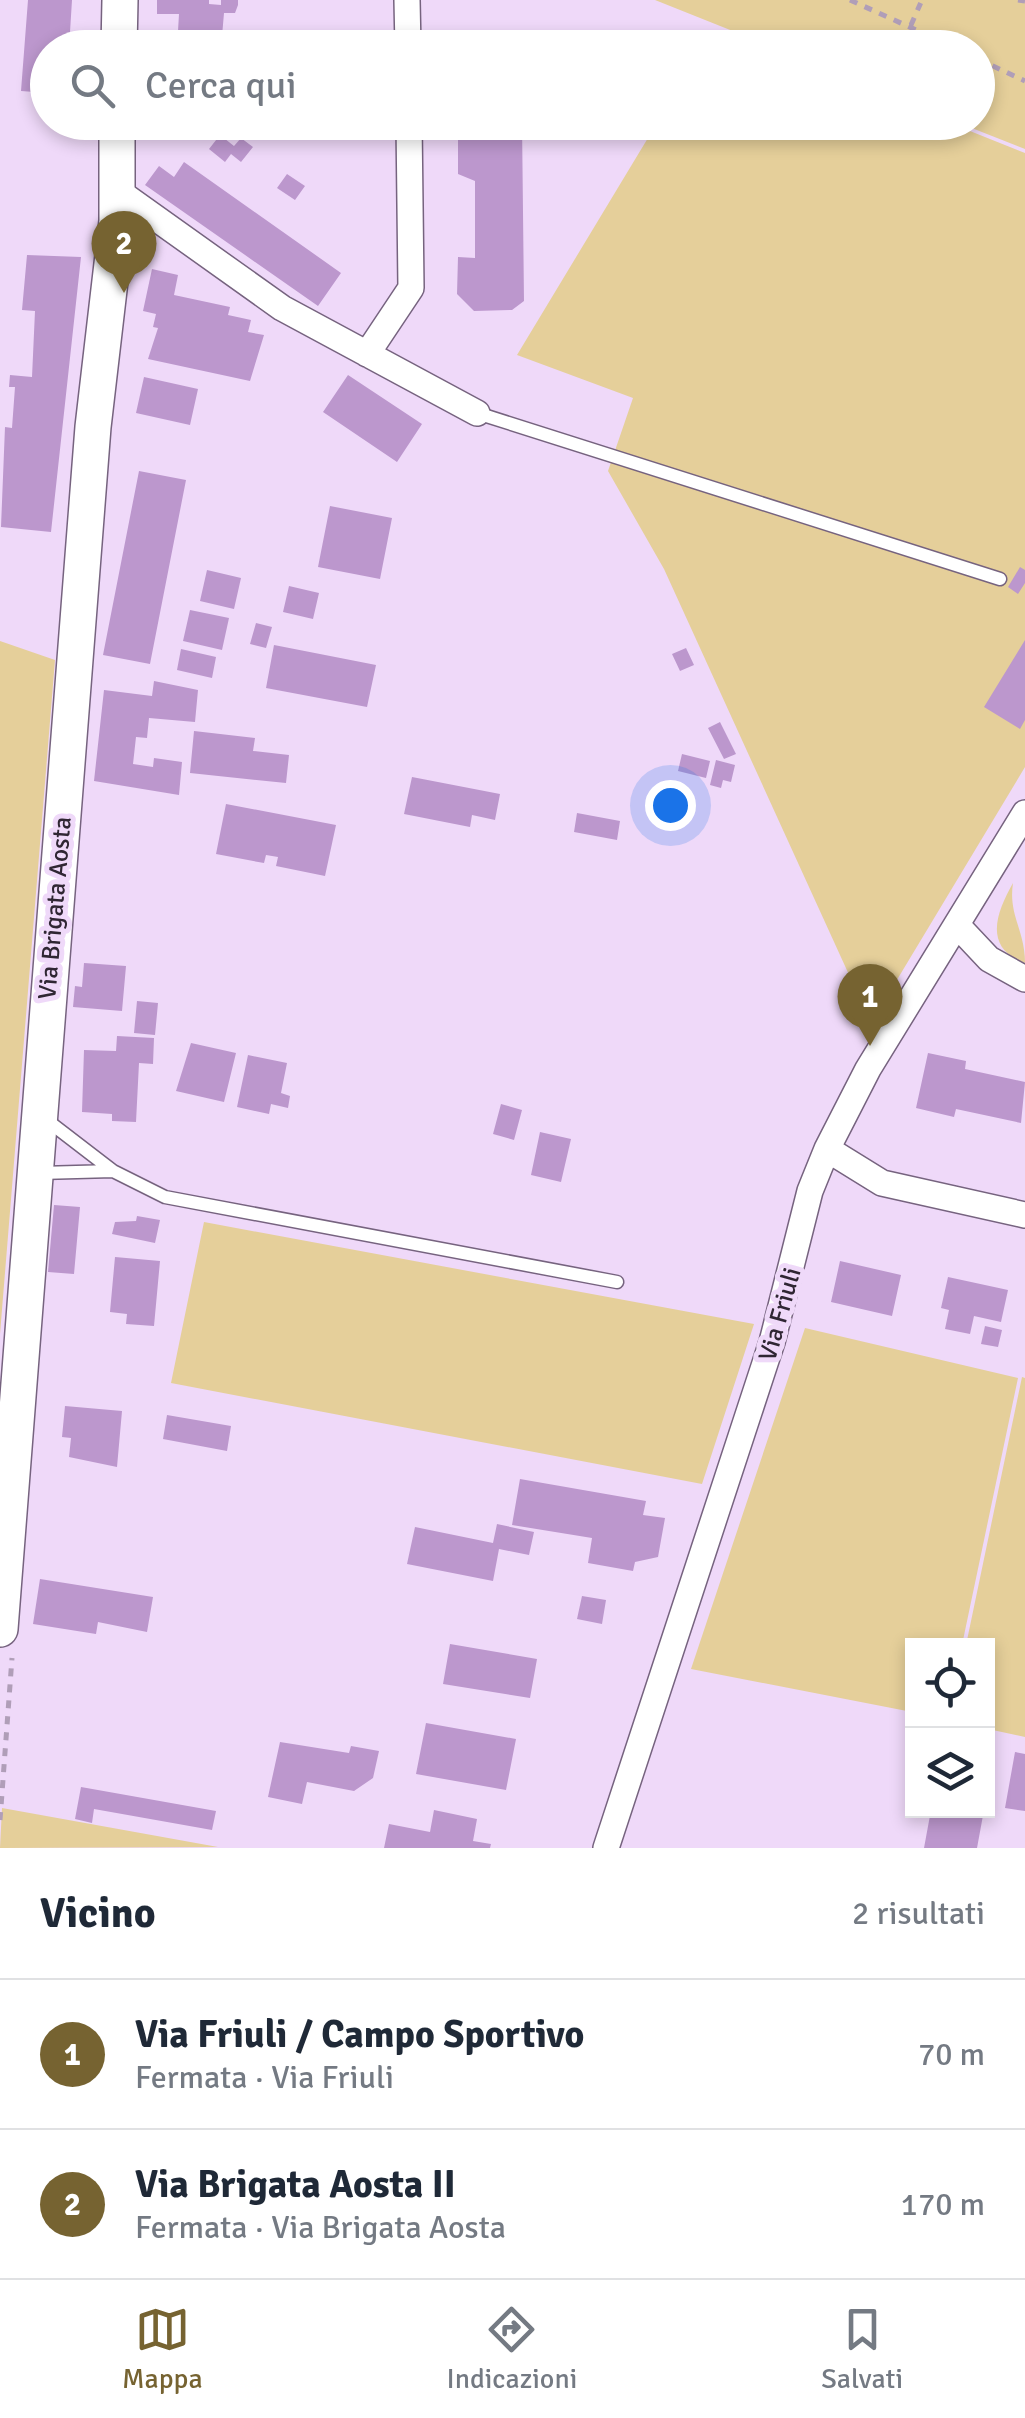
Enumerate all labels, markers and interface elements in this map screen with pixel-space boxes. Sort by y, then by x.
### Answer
search box [30,30,995,140]
icon: search [65,58,120,113]
text: Cerca qui [145,62,297,109]
pin: 2 [92,210,156,293]
your location [645,780,696,831]
street label: Via Brigata Aosta [31,815,78,1001]
pin: 1 [838,964,902,1046]
street label: Via Friuli [751,1264,808,1364]
map controls [905,1638,995,1818]
button: locate [905,1638,995,1728]
button: layers [905,1728,995,1818]
text: Vicino [40,1888,156,1939]
text: 2 risultati [852,1894,985,1933]
text: Via Friuli / Campo Sportivo [135,2011,584,2058]
text: 1 [64,2035,81,2074]
text: 70 m [918,2035,985,2074]
text: Fermata · Via Friuli [135,2058,394,2097]
text: Via Brigata Aosta II [135,2161,456,2208]
text: 2 [64,2185,81,2224]
text: 170 m [901,2185,985,2224]
text: Fermata · Via Brigata Aosta [135,2208,506,2247]
tab: Mappa [122,2302,203,2396]
tab: Indicazioni [447,2302,577,2396]
tab: Salvati [821,2302,903,2396]

